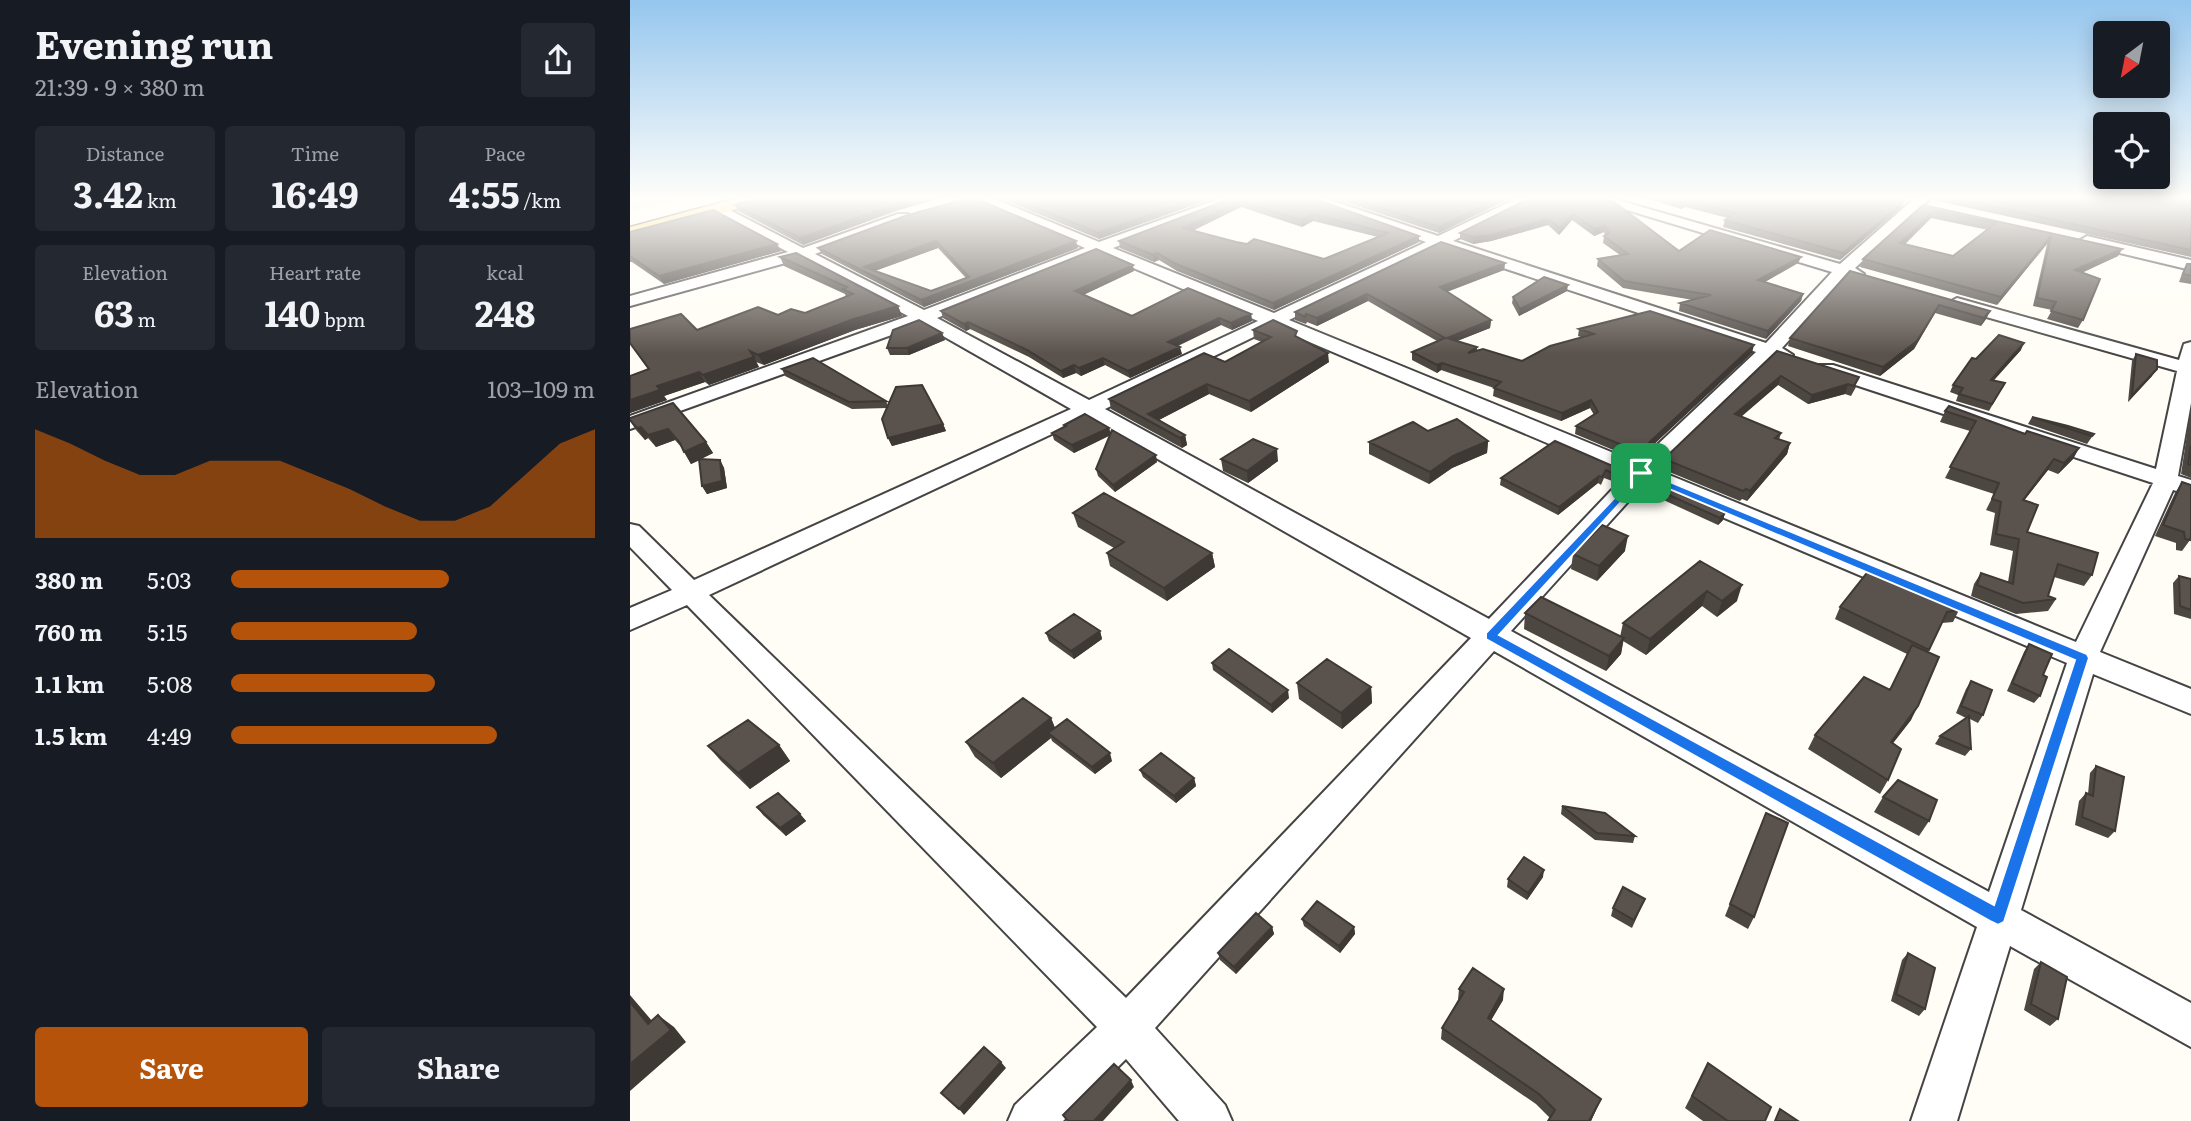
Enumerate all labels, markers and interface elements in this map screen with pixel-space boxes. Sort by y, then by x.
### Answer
text: Evening run [35,14,273,71]
north arrow [2093,21,2170,98]
map controls [2093,21,2170,189]
button: share [521,23,595,97]
text: 21:39 · 9 × 380 m [35,69,205,103]
button: locate [2093,112,2170,189]
text: Distance [86,139,164,167]
text: Time [291,139,339,167]
text: Pace [485,139,525,167]
text: 3.42 [73,167,143,219]
text: 16:49 [271,167,359,219]
text: 4:55 [449,167,519,219]
text: km [143,186,177,214]
text: /km [519,186,561,214]
text: Elevation [82,258,168,286]
text: Heart rate [269,258,361,286]
text: kcal [486,258,524,286]
text: 63 [94,286,134,338]
text: 140 [265,286,320,338]
text: 248 [475,286,535,338]
text: m [134,305,156,333]
text: bpm [320,305,365,333]
text: Elevation [35,371,139,405]
text: 103–109 m [487,371,595,405]
pin [1611,443,1671,503]
icon: arrive [1622,454,1660,492]
text: 380 m [35,562,103,596]
text: 5:03 [147,562,192,596]
text: 760 m [35,614,102,648]
text: 5:15 [147,614,187,648]
text: 1.1 km [35,666,105,700]
text: 5:08 [147,666,192,700]
text: 1.5 km [35,718,108,752]
text: 4:49 [147,718,192,752]
button: Save [35,1027,308,1107]
button: Share [322,1027,595,1107]

